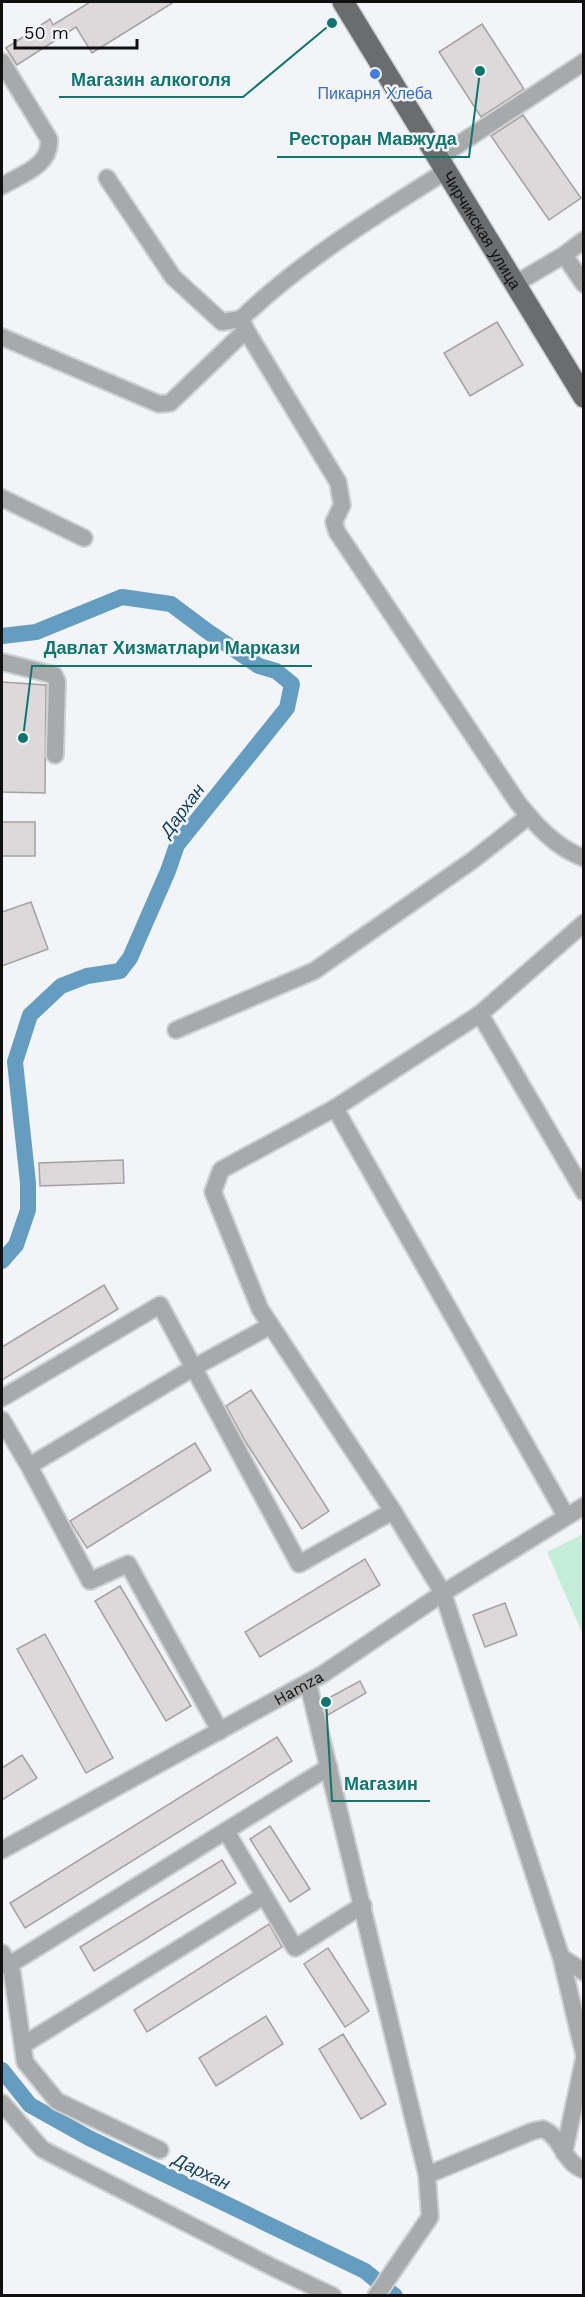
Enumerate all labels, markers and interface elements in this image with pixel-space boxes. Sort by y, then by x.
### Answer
scale bar [15,12,136,50]
text: 50 m [24,22,69,43]
callout: Магазин алкоголя [59,61,243,97]
marker: Пикарня Хлеба [368,67,382,81]
text: Магазин алкоголя [71,69,231,90]
place label: Пикарня Хлеба [318,84,433,103]
callout: Ресторан Мавжуда [277,121,469,157]
text: Ресторан Мавжуда [289,128,458,149]
street label: Чирчикская улица [439,167,525,293]
callout: Давлат Хизматлари Маркази [32,630,312,666]
text: Давлат Хизматлари Маркази [44,637,300,658]
water label: Дархан [154,779,209,842]
street label: Hamza [270,1666,326,1709]
callout: Магазин [332,1765,430,1801]
text: Магазин [344,1773,418,1794]
water label: Дархан [168,2147,234,2194]

